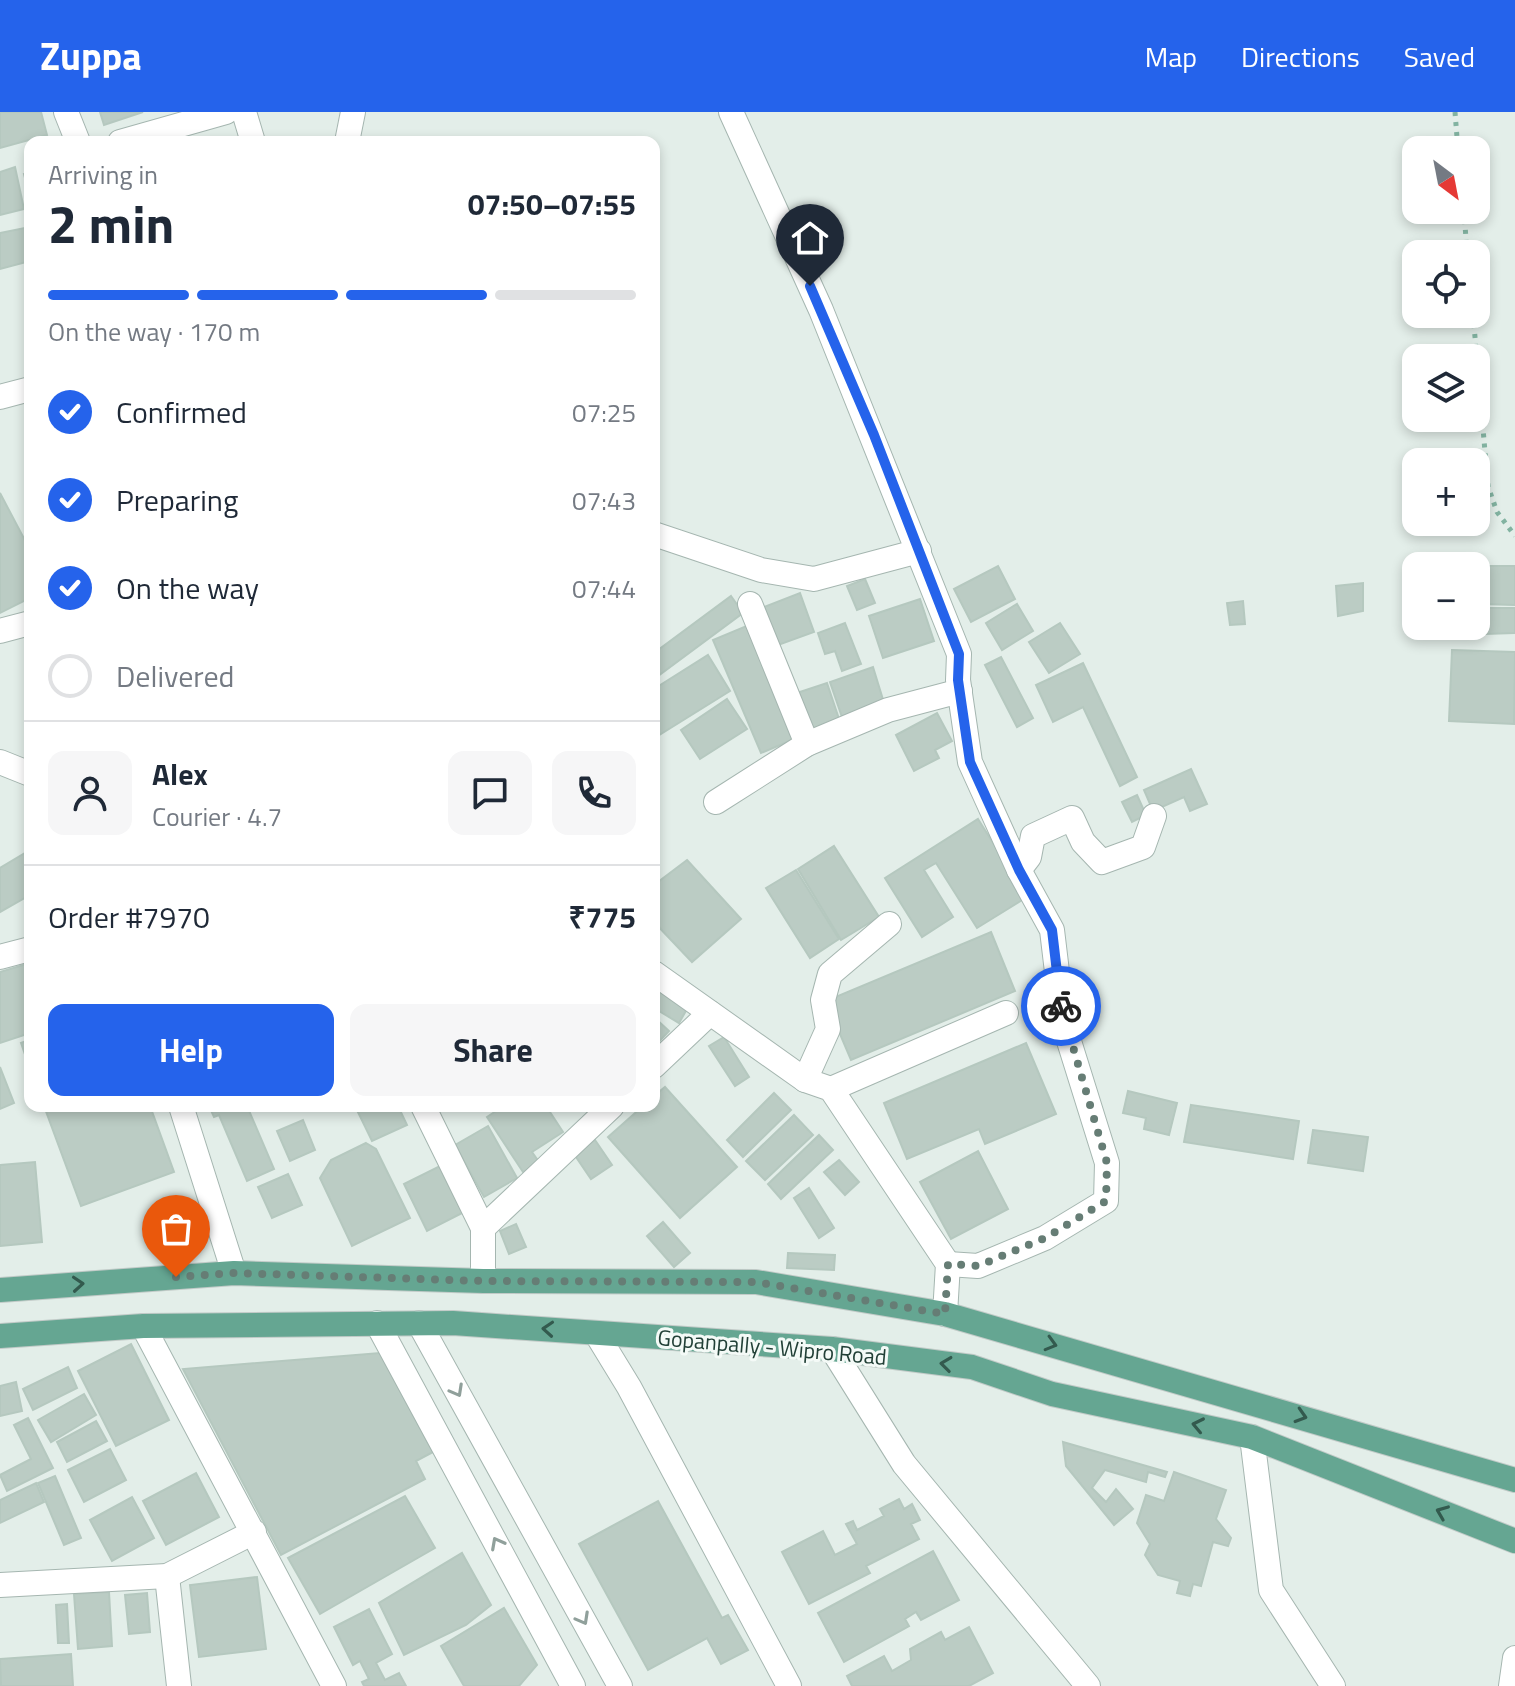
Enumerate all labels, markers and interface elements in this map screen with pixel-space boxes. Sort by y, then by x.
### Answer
text: Zuppa [40,27,142,85]
text: Map [1145,35,1197,78]
text: Directions [1241,35,1360,78]
text: Saved [1404,35,1475,78]
north arrow [1402,136,1490,224]
map controls [1402,136,1490,640]
text: Arriving in [48,155,158,194]
text: 07:50–07:55 [468,181,636,227]
text: 2 min [48,184,174,263]
pin [776,204,844,286]
icon: home [788,216,832,260]
button: locate [1402,240,1490,328]
text: On the way · 170 m [48,312,260,351]
button: layers [1402,344,1490,432]
text: Confirmed [116,389,247,435]
icon: check [48,390,92,434]
text: 07:25 [572,393,636,432]
button: + [1402,448,1490,536]
text: Preparing [116,477,238,523]
icon: check [48,478,92,522]
text: 07:43 [572,481,636,520]
button: − [1402,552,1490,640]
text: On the way [116,565,259,611]
icon: check [48,566,92,610]
text: 07:44 [572,569,636,608]
text: Delivered [116,653,234,699]
button: person [48,751,132,835]
text: Alex [152,751,208,797]
button: chat [448,751,532,835]
button: phone [552,751,636,835]
text: Courier · 4.7 [152,797,282,836]
text: Order #7970 [48,894,210,940]
text: ₹775 [568,894,636,940]
courier [1021,966,1101,1046]
icon: bike [1039,984,1083,1028]
button: Help [48,1004,334,1096]
button: Share [350,1004,636,1096]
pin [142,1195,210,1277]
icon: bag [154,1207,198,1251]
one-way arrow [72,1276,85,1293]
street label: Gopanpally - Wipro Road [656,1320,888,1374]
one-way arrow [541,1321,554,1338]
one-way arrow [1044,1335,1058,1351]
one-way arrow [939,1356,953,1373]
one-way arrow [447,1382,463,1397]
one-way arrow [1294,1407,1307,1423]
one-way arrow [1192,1417,1205,1434]
one-way arrow [1436,1505,1450,1522]
one-way arrow [491,1537,506,1552]
one-way arrow [573,1610,589,1624]

